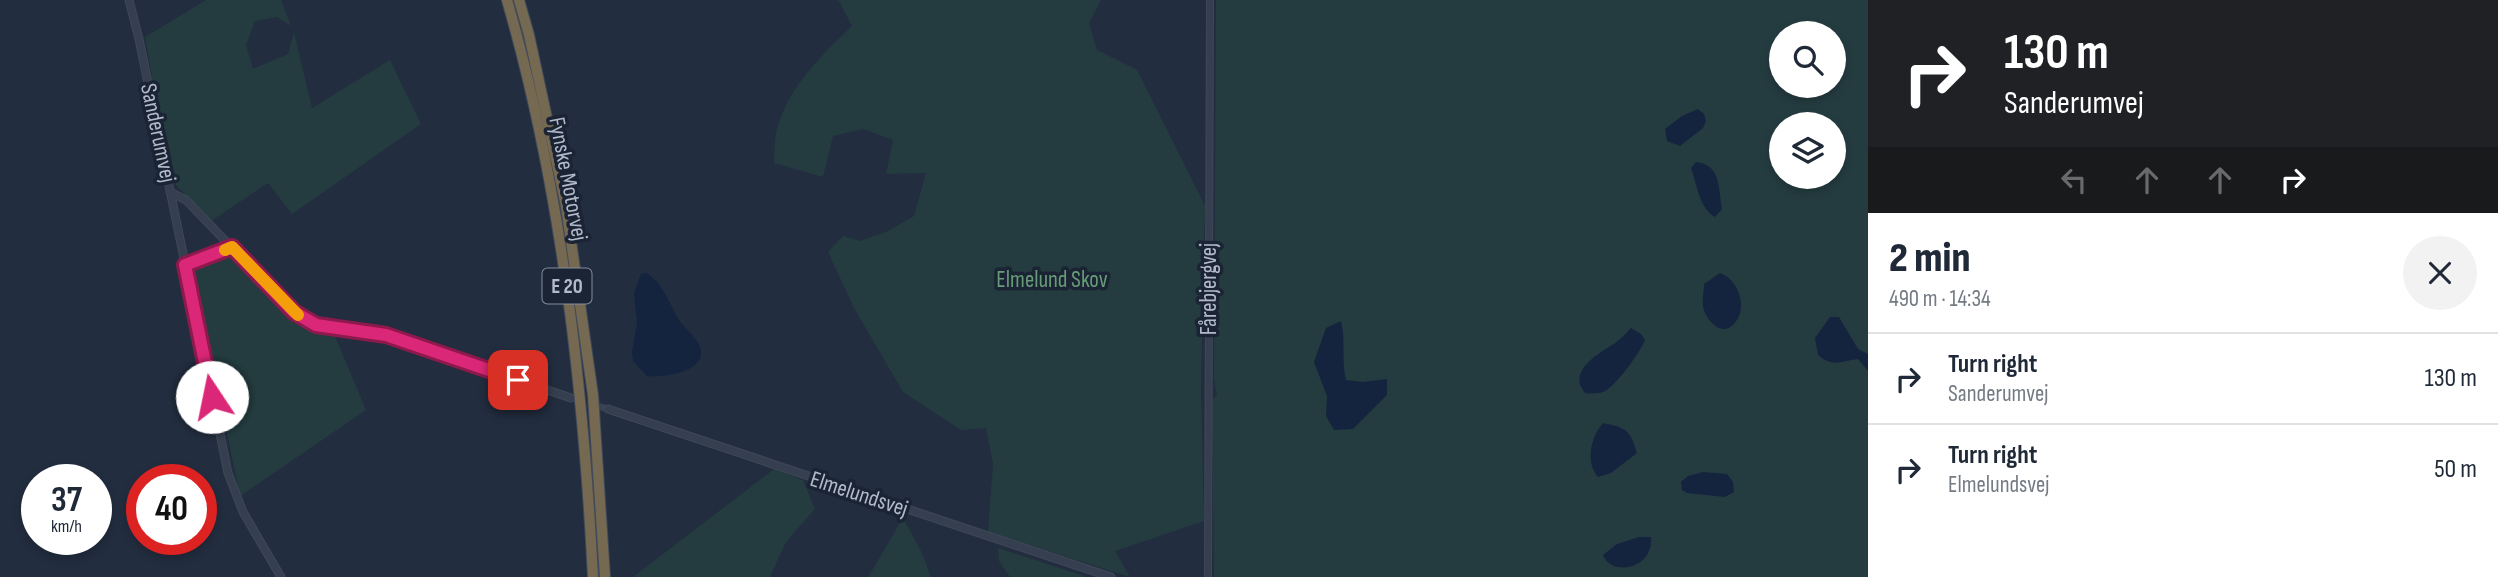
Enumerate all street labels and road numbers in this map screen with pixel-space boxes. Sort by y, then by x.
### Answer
street label: Sanderumvej [134,81,182,185]
street label: Fynske Motorvej [542,115,594,243]
street label: Fårebjergvej [1195,243,1223,335]
road number: E 20 [542,268,592,304]
street label: Elmelundsvej [806,465,912,523]

